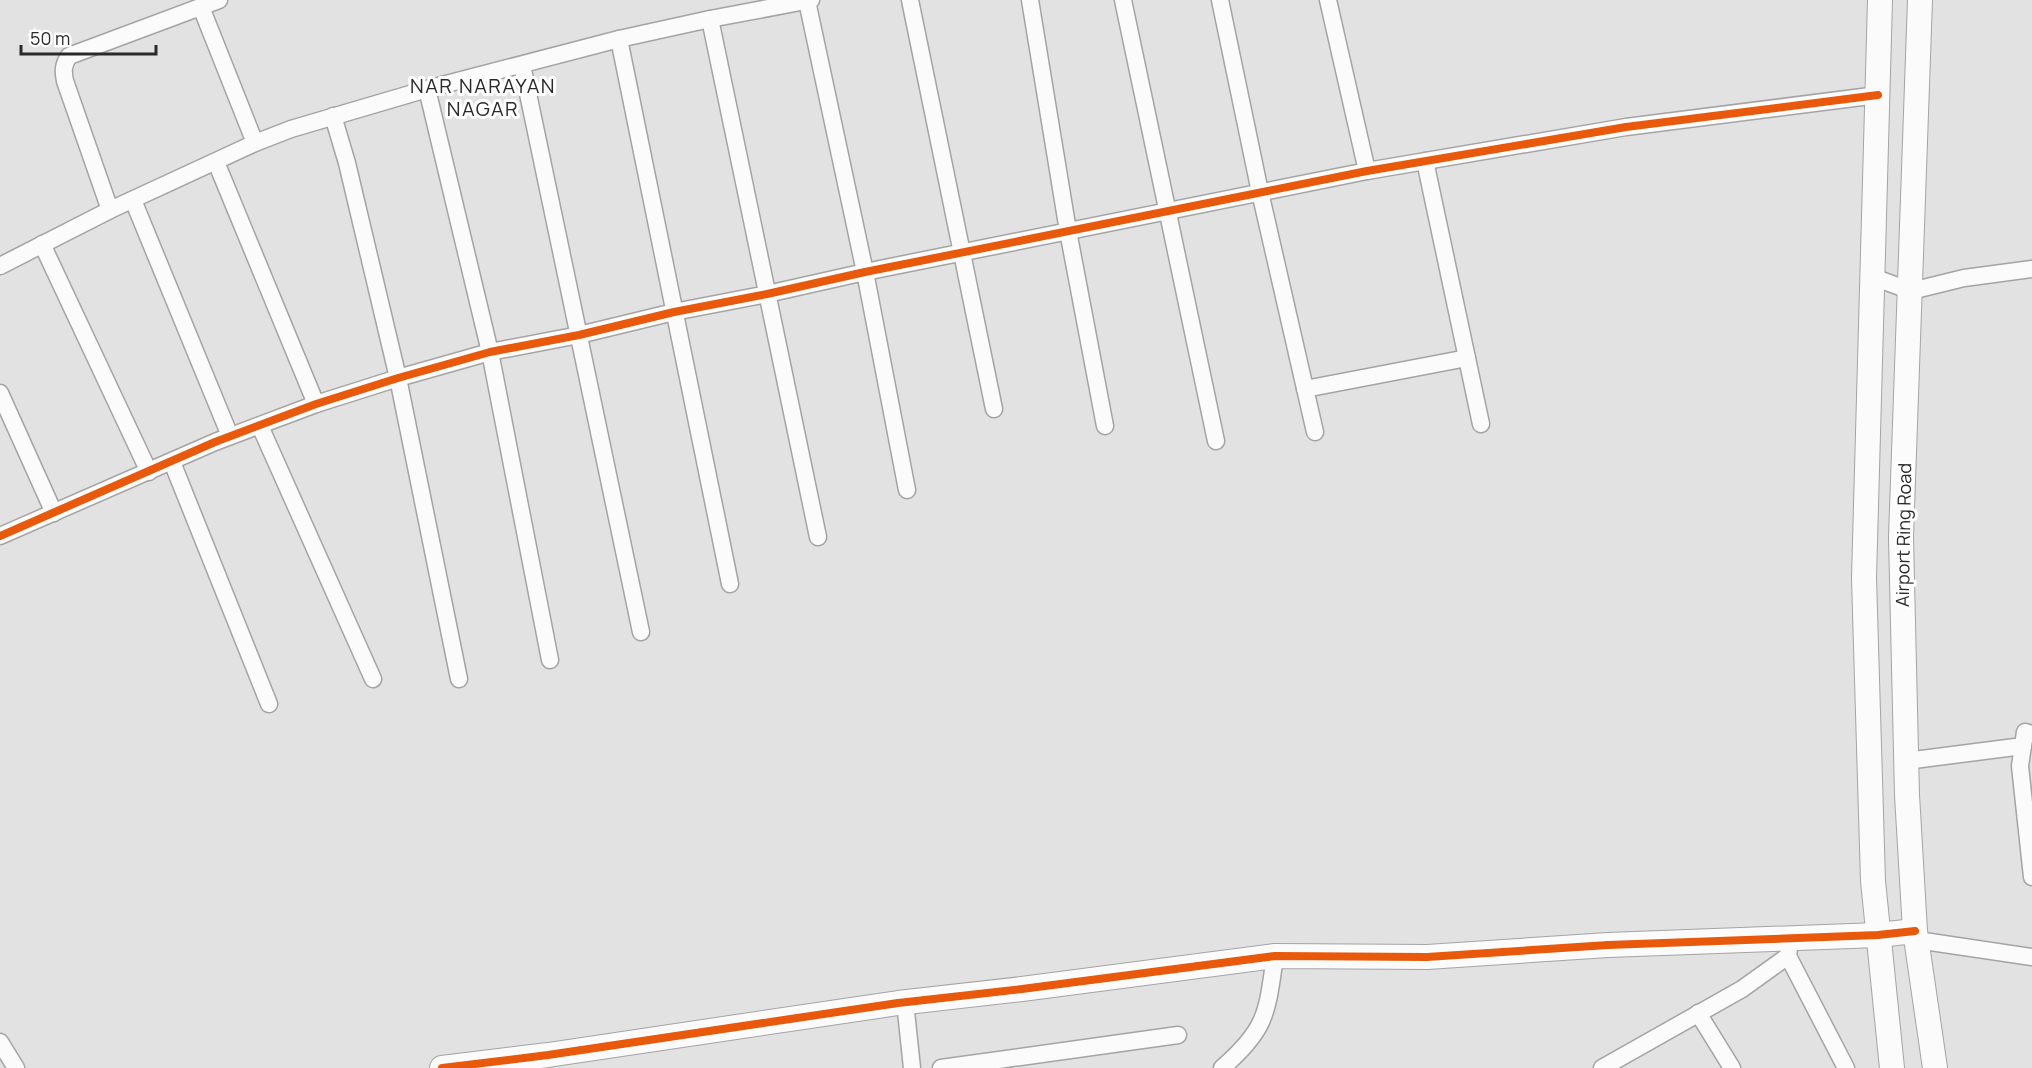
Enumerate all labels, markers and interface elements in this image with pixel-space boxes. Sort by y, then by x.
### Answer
scale bar [21,18,156,56]
text: 50 m [30,26,70,50]
district label: NAR NARAYAN NAGAR [410,72,556,122]
street label: Airport Ring Road [1890,463,1916,607]

